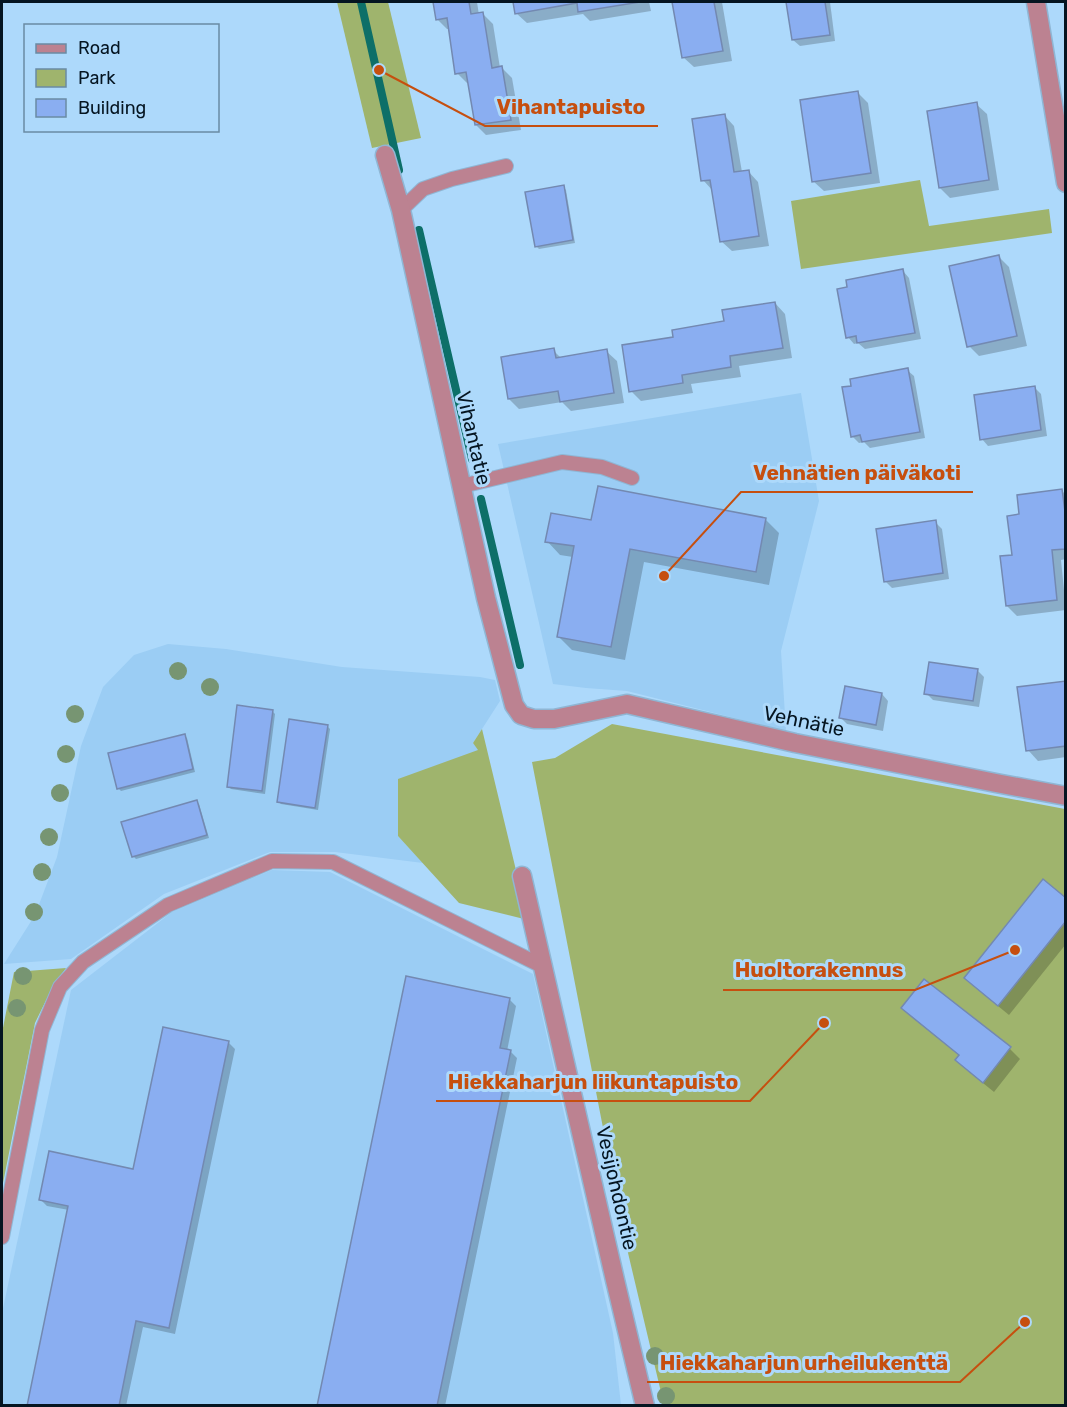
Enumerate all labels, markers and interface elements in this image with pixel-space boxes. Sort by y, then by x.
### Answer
legend [24,24,219,132]
text: Road [78,37,121,59]
text: Park [78,67,116,89]
callout: Vihantapuisto [485,87,658,126]
text: Vihantapuisto [497,94,645,119]
text: Building [78,97,146,119]
street label: Vihantatie [452,389,496,487]
callout: Vehnätien päiväkoti [741,453,973,492]
text: Vehnätien päiväkoti [753,460,961,485]
street label: Vehnätie [761,701,847,741]
callout: Huoltorakennus [723,951,915,990]
text: Huoltorakennus [735,957,903,982]
callout: Hiekkaharjun liikuntapuisto [436,1062,750,1101]
text: Hiekkaharjun liikuntapuisto [448,1069,738,1094]
street label: Vesijohdontie [591,1124,643,1252]
callout: Hiekkaharjun urheilukenttä [647,1343,960,1382]
text: Hiekkaharjun urheilukenttä [660,1350,948,1375]

